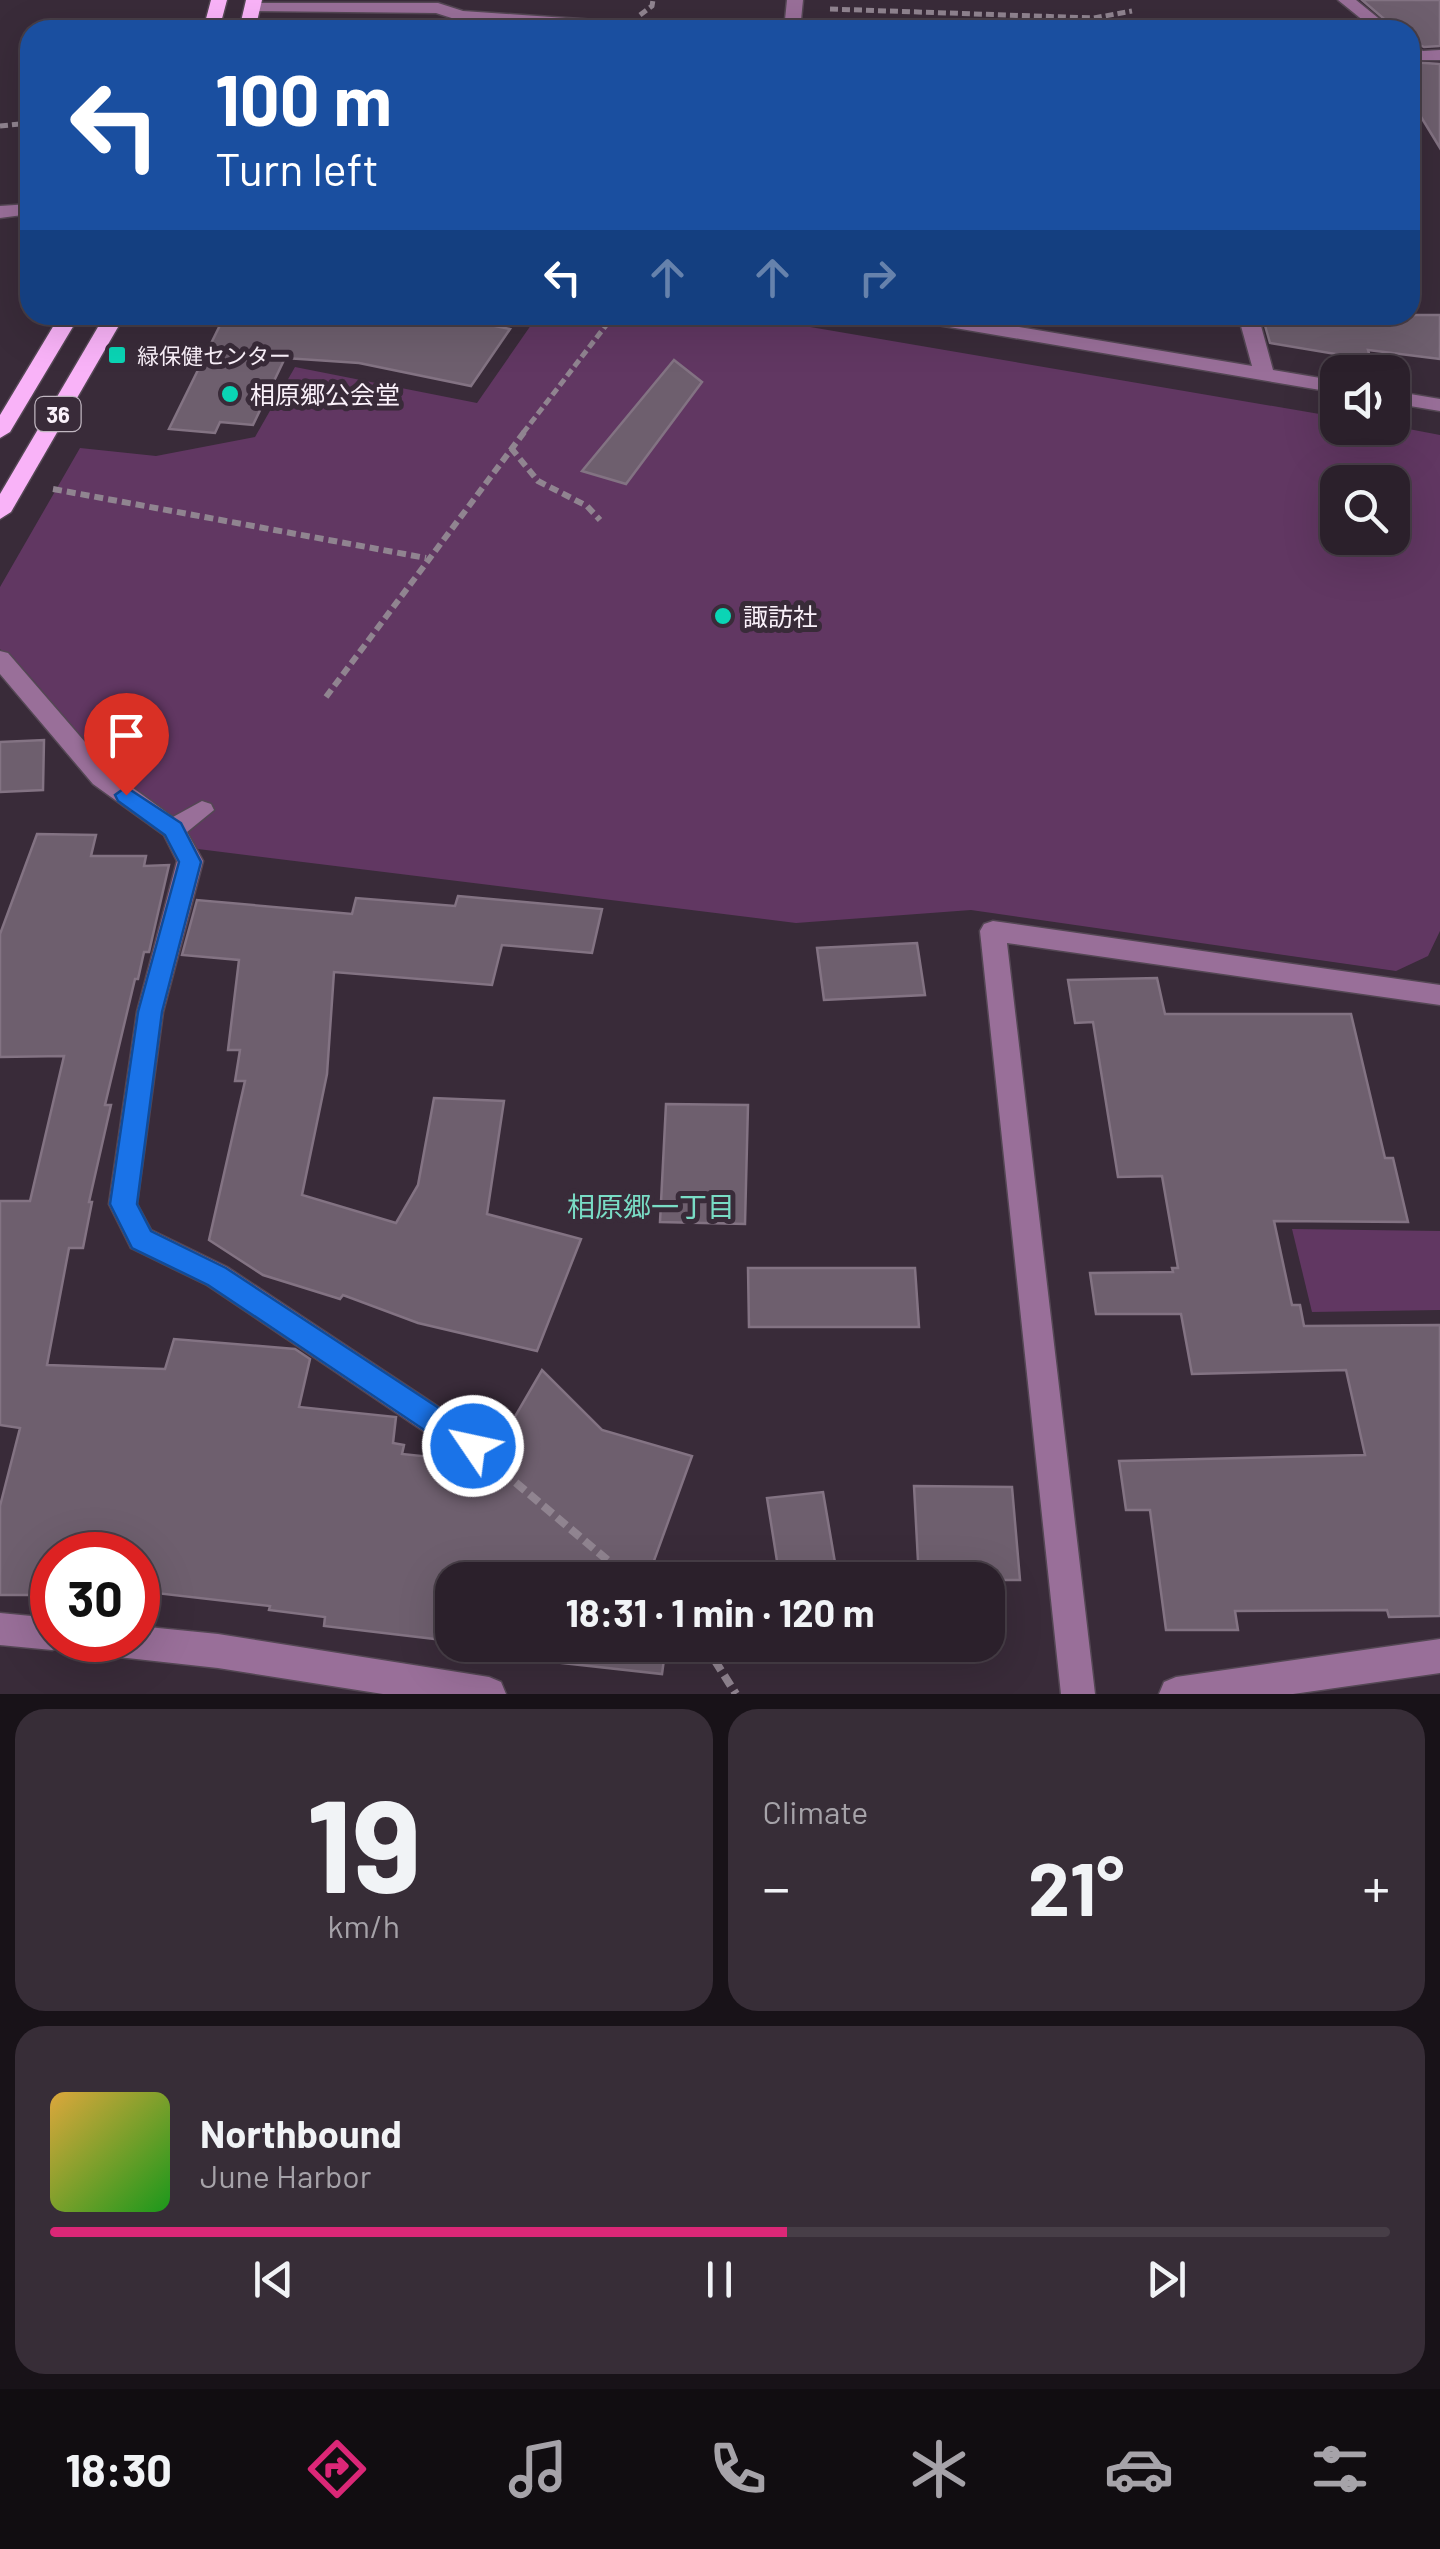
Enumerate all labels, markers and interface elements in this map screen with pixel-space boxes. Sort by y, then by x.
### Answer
text: 100 m [215,56,392,140]
icon: left [50,60,180,190]
text: Turn left [215,141,379,195]
icon: left [535,250,590,305]
icon: ahead [640,250,695,305]
icon: ahead [745,250,800,305]
icon: right [850,250,905,305]
place label: 緑保健センター [137,342,291,368]
marker: 緑保健センター [106,344,128,366]
map controls [1320,355,1410,555]
button: sound [1320,355,1410,445]
place label: 相原郷公会堂 [250,379,400,409]
marker: 相原郷公会堂 [219,383,241,405]
road number: 36 [36,397,80,431]
button: search [1320,465,1410,555]
place label: 諏訪社 [743,601,818,631]
marker: 諏訪社 [712,605,734,627]
pin [84,693,169,796]
icon: arrive [99,708,154,763]
district label: 相原郷一丁目 [567,1189,735,1223]
position arrow [421,1394,525,1498]
speed limit sign: 30 [30,1532,160,1662]
text: 18:31 · 1 min · 120 m [566,1589,874,1635]
text: 19 [306,1763,421,1919]
text: Climate [763,1792,868,1830]
text: 21° [1028,1841,1124,1931]
text: − [763,1853,790,1919]
text: + [1362,1853,1390,1919]
text: km/h [328,1906,400,1944]
text: Northbound [200,2110,402,2156]
text: June Harbor [200,2156,371,2194]
icon: previous [246,2252,301,2307]
icon: pause [692,2252,747,2307]
icon: next [1139,2252,1194,2307]
icon: directions [302,2434,372,2504]
icon: music [503,2434,573,2504]
icon: phone [703,2434,773,2504]
icon: climate [904,2434,974,2504]
icon: car [1104,2434,1174,2504]
icon: filters [1305,2434,1375,2504]
text: 18:30 [65,2442,172,2496]

